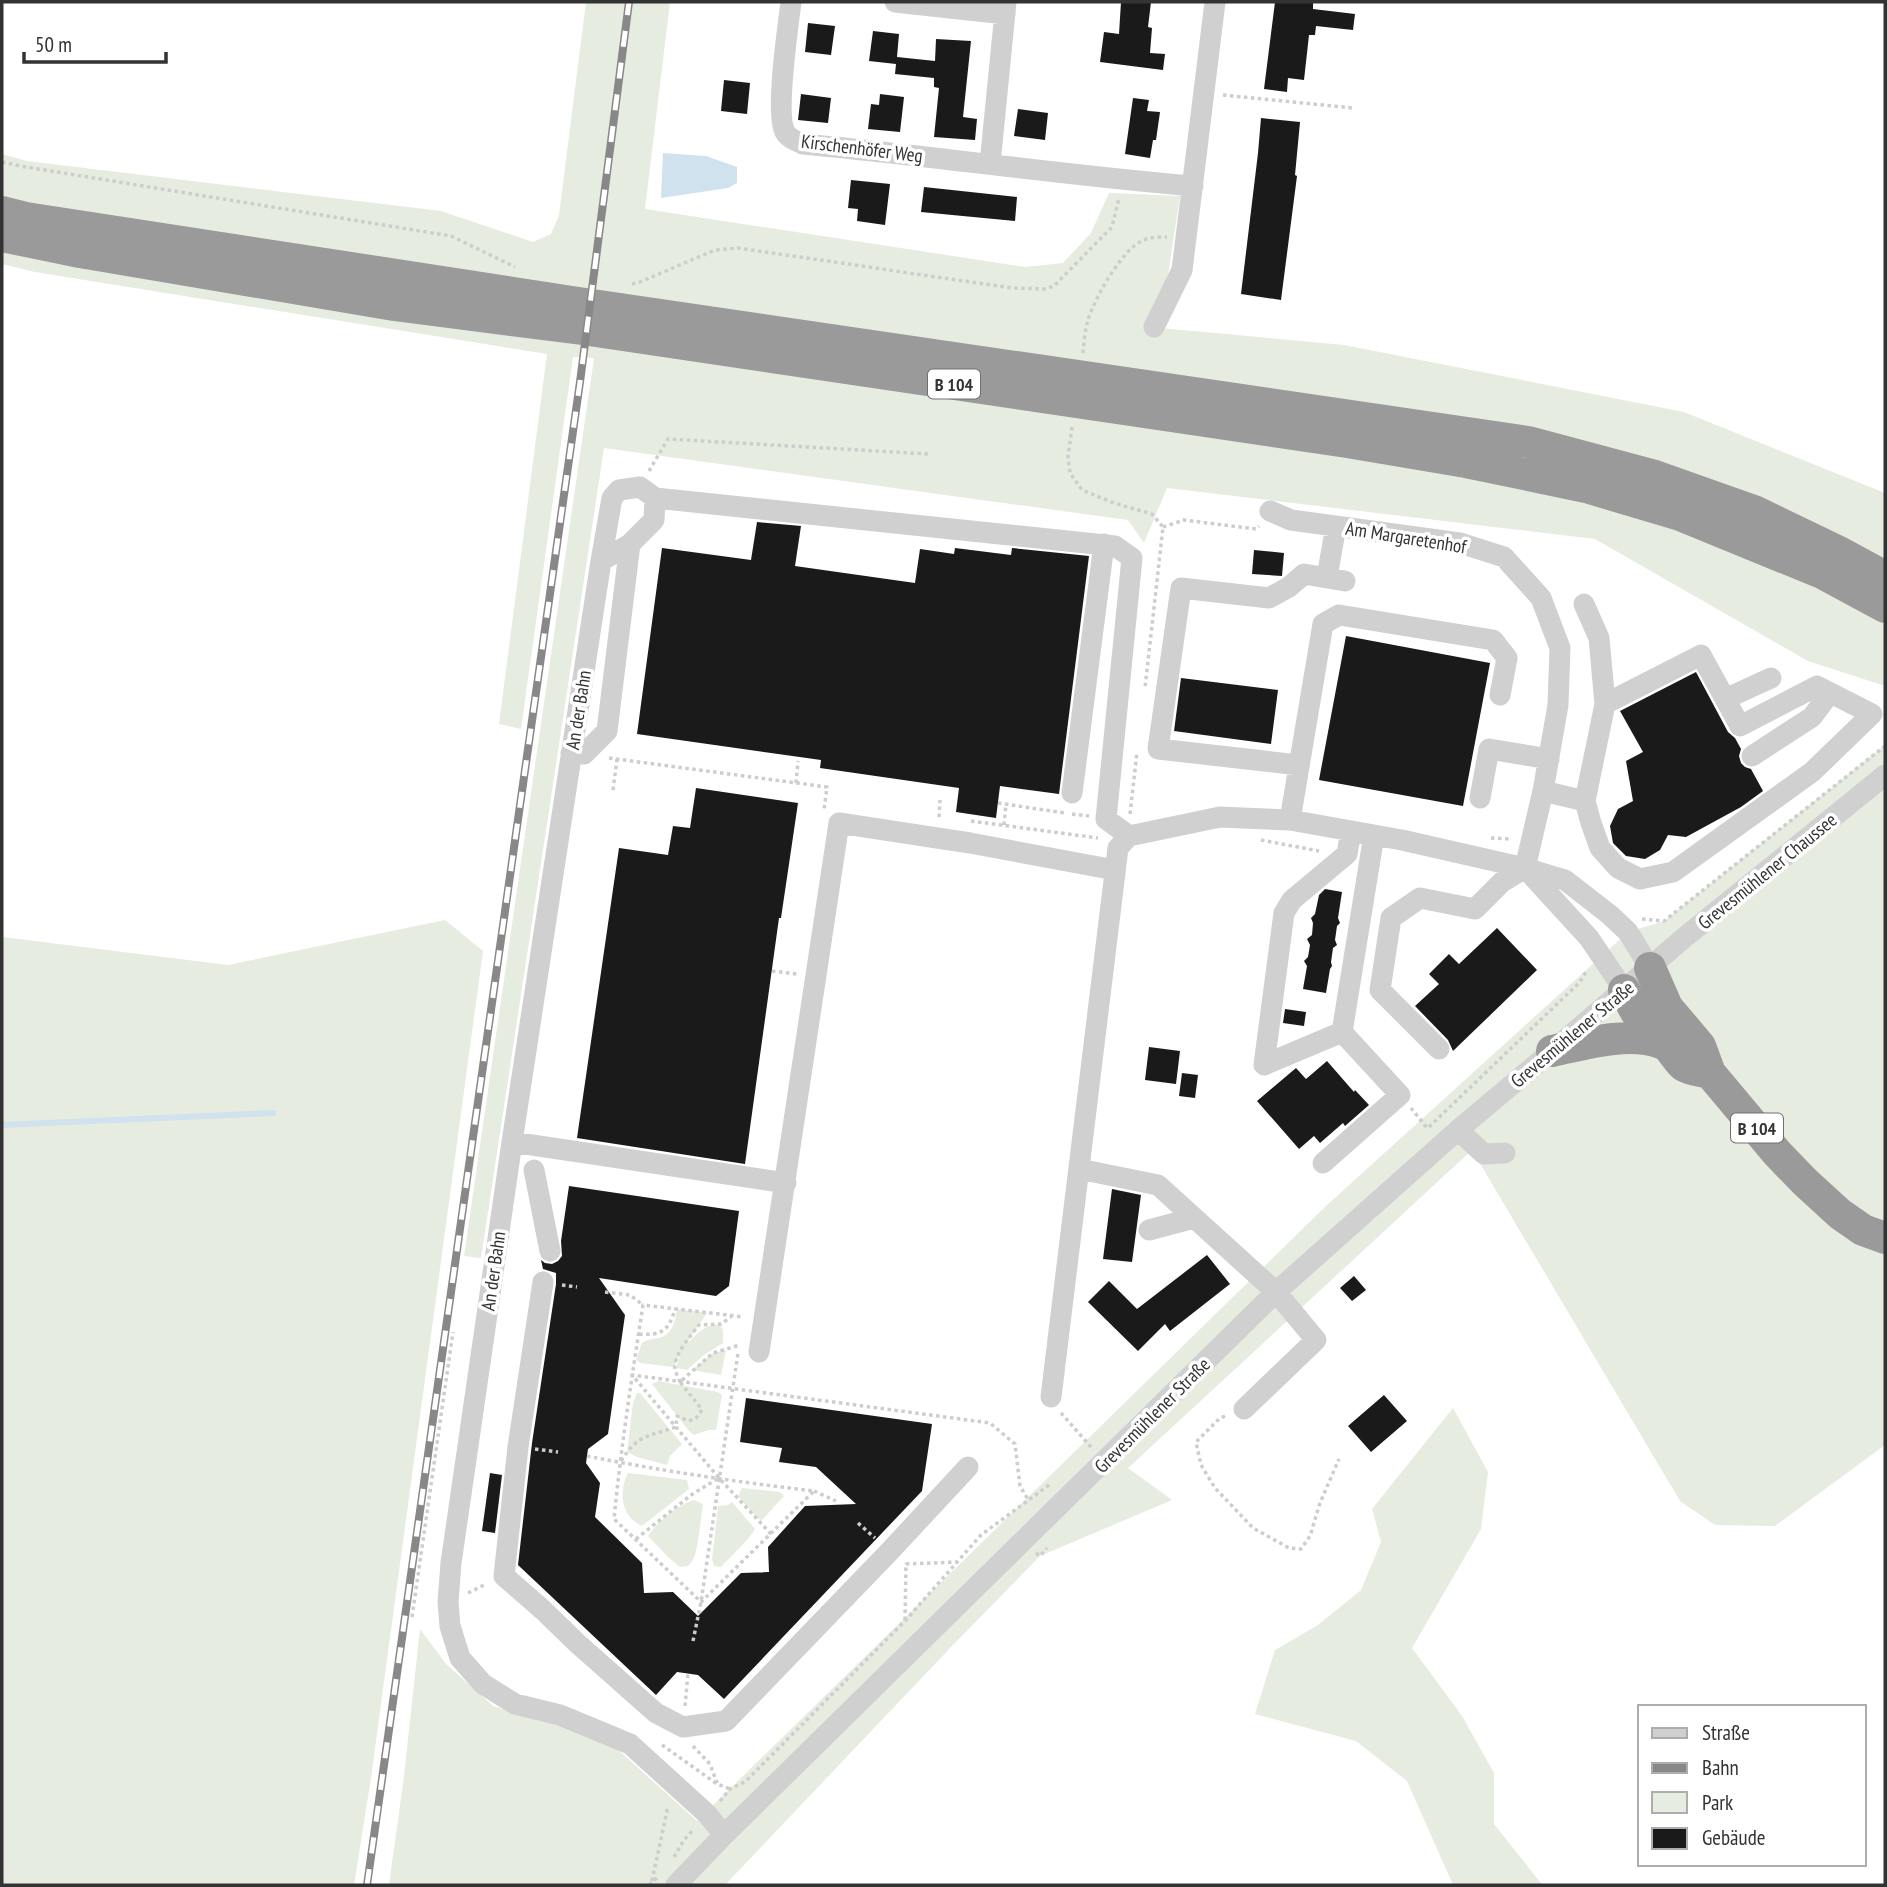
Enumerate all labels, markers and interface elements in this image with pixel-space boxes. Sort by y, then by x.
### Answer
scale bar [24,21,166,65]
text: 50 m [35,31,72,58]
street label: Kirschenhöfer Weg [800,129,924,167]
road number: B 104 [928,370,980,398]
street label: Am Margaretenhof [1344,516,1469,559]
street label: An der Bahn [560,669,596,751]
street label: Grevesmühlener Chaussee [1693,808,1841,934]
street label: Grevesmühlener Straße [1505,975,1639,1093]
road number: B 104 [1731,1114,1783,1142]
street label: An der Bahn [476,1230,510,1312]
street label: Grevesmühlener Straße [1089,1352,1215,1478]
legend [1638,1705,1866,1866]
text: Straße [1702,1719,1750,1746]
text: Bahn [1702,1754,1739,1781]
text: Park [1702,1789,1733,1816]
text: Gebäude [1702,1824,1765,1851]

